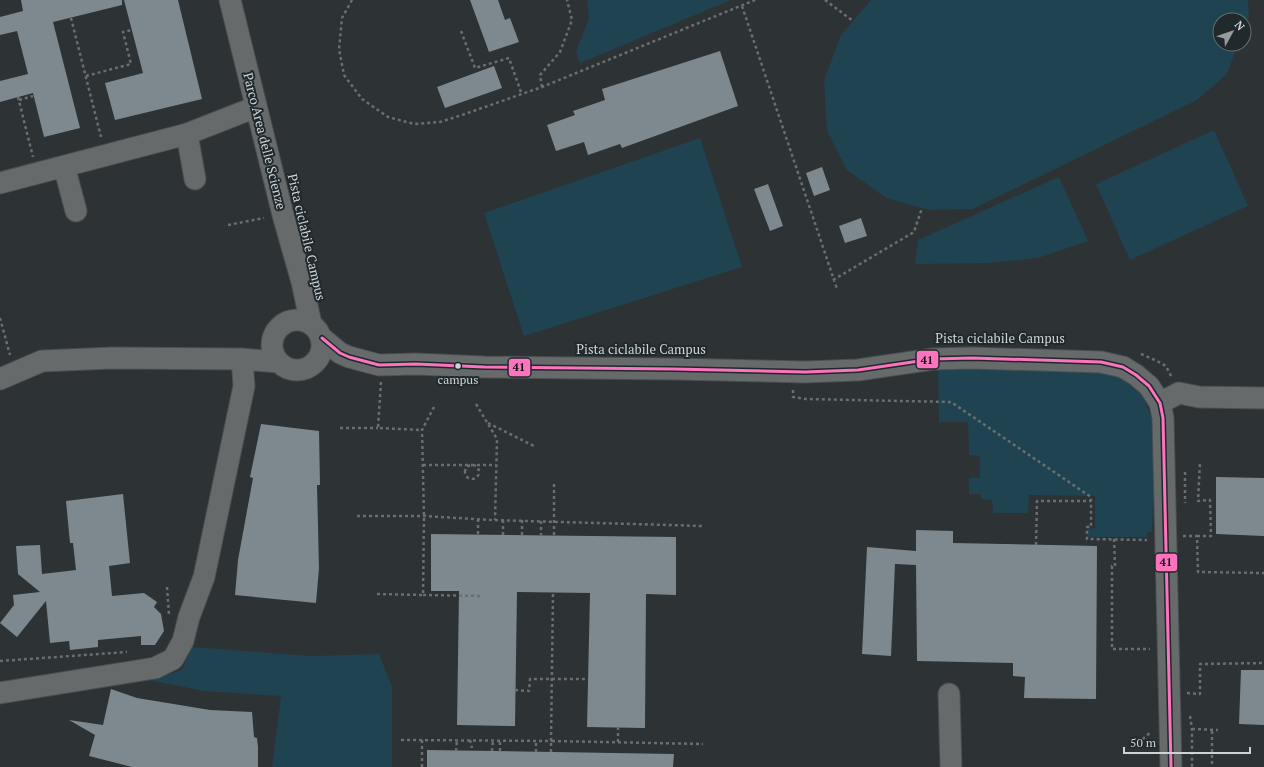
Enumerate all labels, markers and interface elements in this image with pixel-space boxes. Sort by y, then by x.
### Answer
north arrow [1212,12,1252,52]
text: N [1232,18,1248,34]
street label: Parco Area delle Scienze [239,71,291,211]
street label: Pista ciclabile Campus [284,172,330,302]
street label: Pista ciclabile Campus [935,329,1065,347]
street label: Pista ciclabile Campus [576,340,706,358]
line badge: 41 [916,350,939,369]
text: 41 [921,353,933,367]
line badge: 41 [508,358,531,377]
text: 41 [513,360,525,374]
marker: campus [453,361,463,371]
place label: campus [438,372,478,387]
line badge: 41 [1155,553,1178,572]
text: 41 [1160,555,1172,569]
scale bar [1124,729,1250,755]
text: 50 m [1130,735,1157,750]

